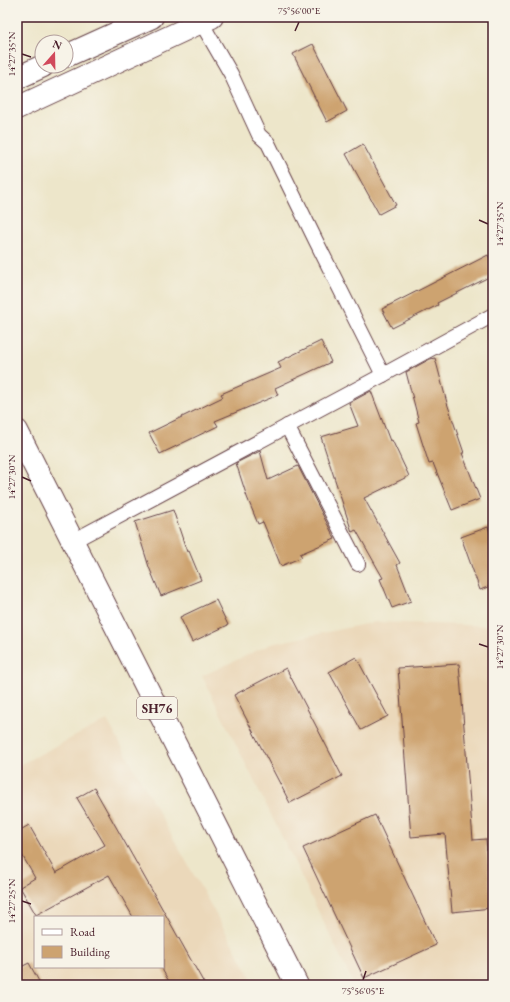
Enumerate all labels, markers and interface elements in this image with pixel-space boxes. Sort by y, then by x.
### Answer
text: 75°56'00"E [278,4,321,17]
text: 14°27'35"N [5,31,18,76]
north arrow [34,34,74,74]
text: N [51,37,64,53]
text: 14°27'35"N [493,201,506,246]
text: 14°27'30"N [5,454,18,499]
text: 14°27'30"N [493,624,506,669]
road number: SH76 [137,697,177,719]
text: 14°27'25"N [5,878,18,923]
legend [34,916,164,968]
text: Road [70,924,96,940]
text: Building [70,944,111,960]
text: 75°56'05"E [342,984,385,997]

